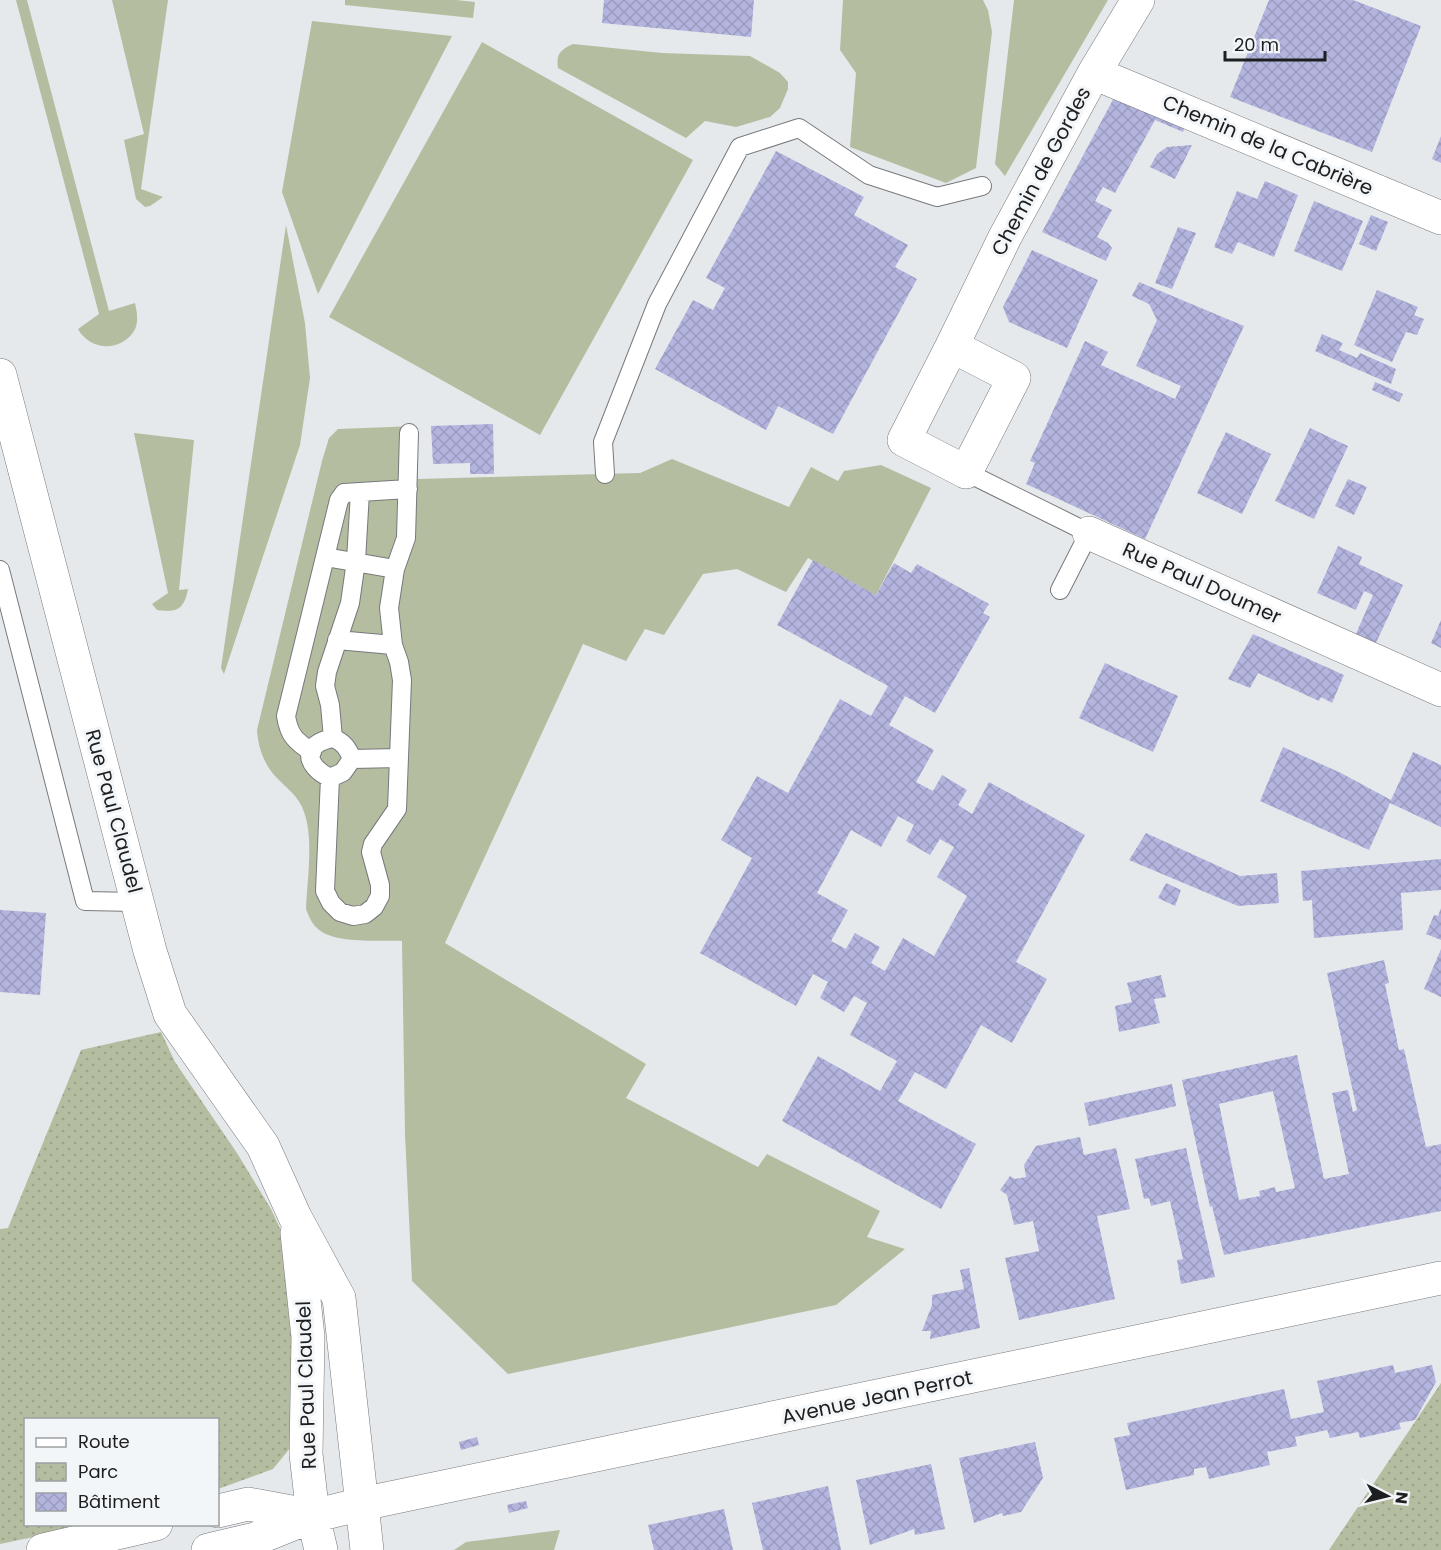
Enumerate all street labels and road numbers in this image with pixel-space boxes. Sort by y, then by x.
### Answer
street label: Chemin de Gordes [985,82,1097,260]
street label: Chemin de la Cabrière [1158,88,1378,202]
street label: Rue Paul Doumer [1118,535,1286,631]
street label: Rue Paul Claudel [79,726,149,896]
street label: Rue Paul Claudel [289,1300,323,1470]
street label: Avenue Jean Perrot [779,1363,975,1431]

